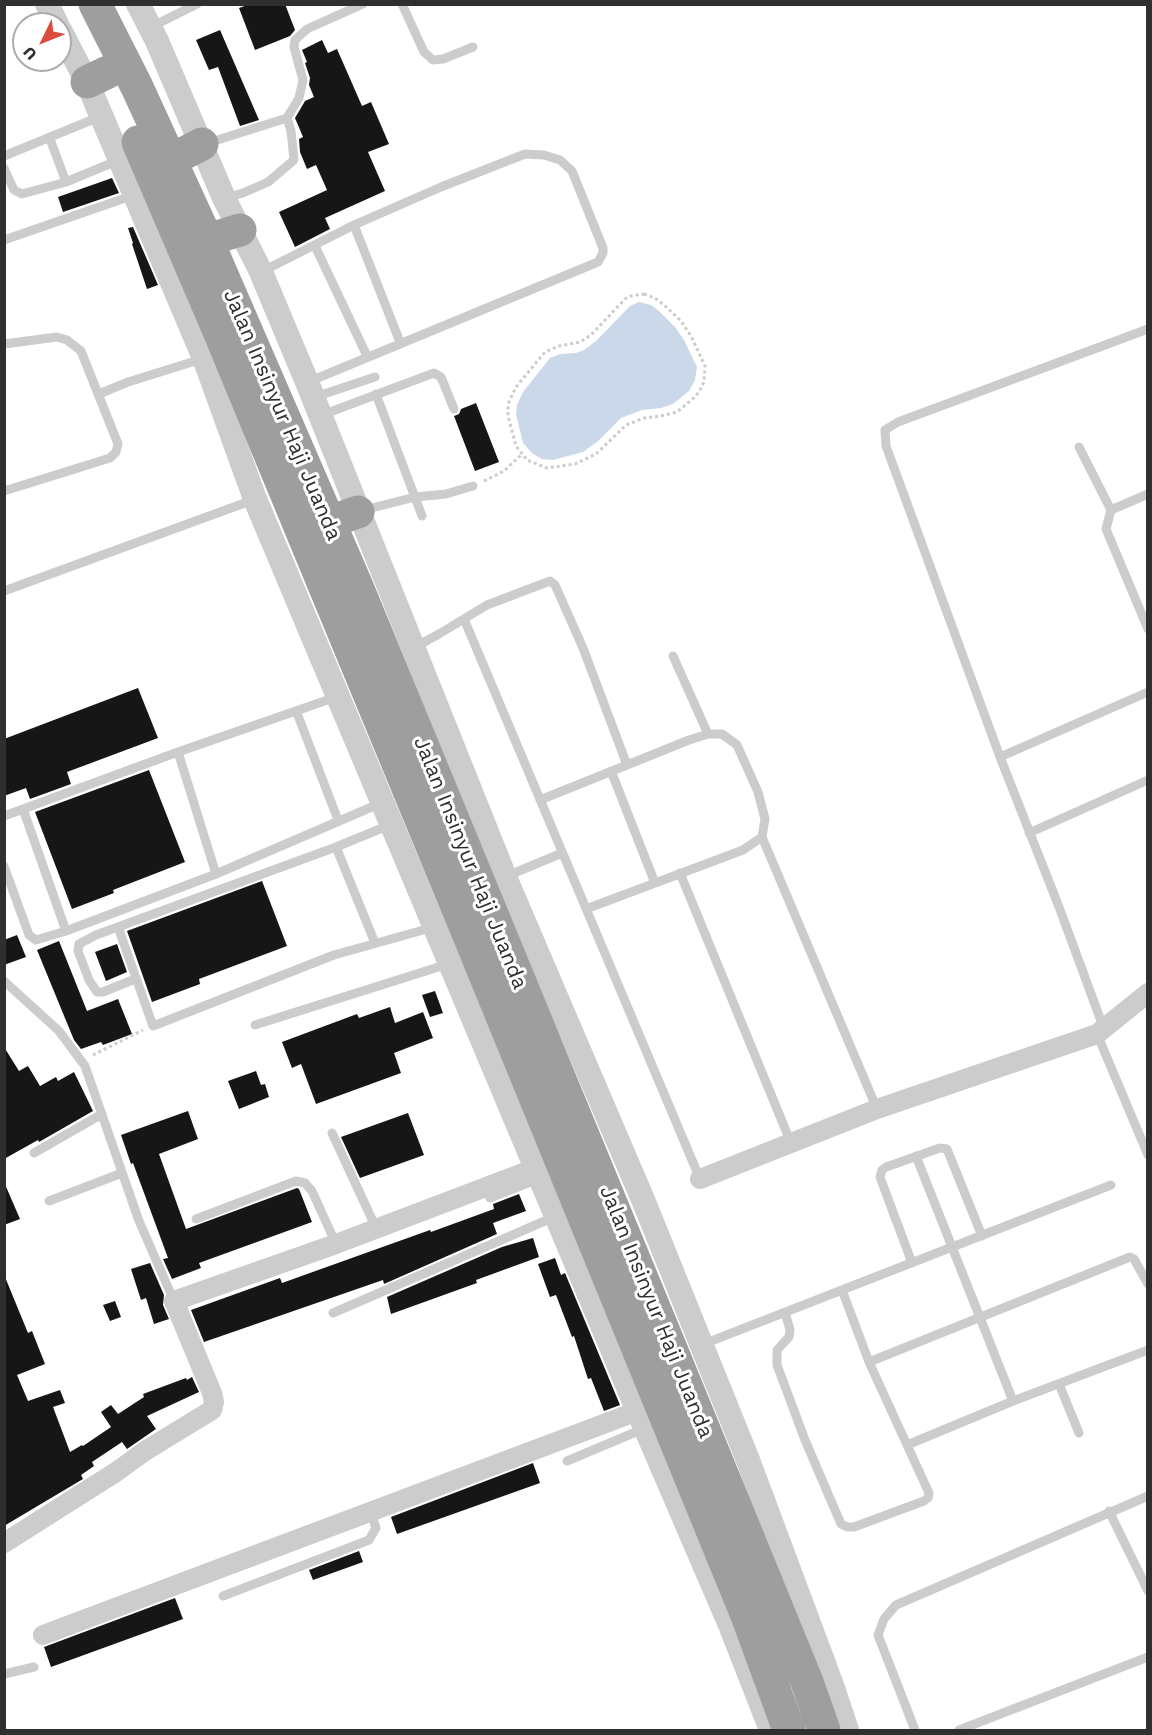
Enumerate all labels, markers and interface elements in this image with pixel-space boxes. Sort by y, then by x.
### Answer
north arrow [12,12,72,72]
text: U [19,43,41,64]
street label: Jalan Insinyur Haji Juanda [218,286,346,544]
street label: Jalan Insinyur Haji Juanda [408,733,532,993]
street label: Jalan Insinyur Haji Juanda [594,1182,718,1442]

